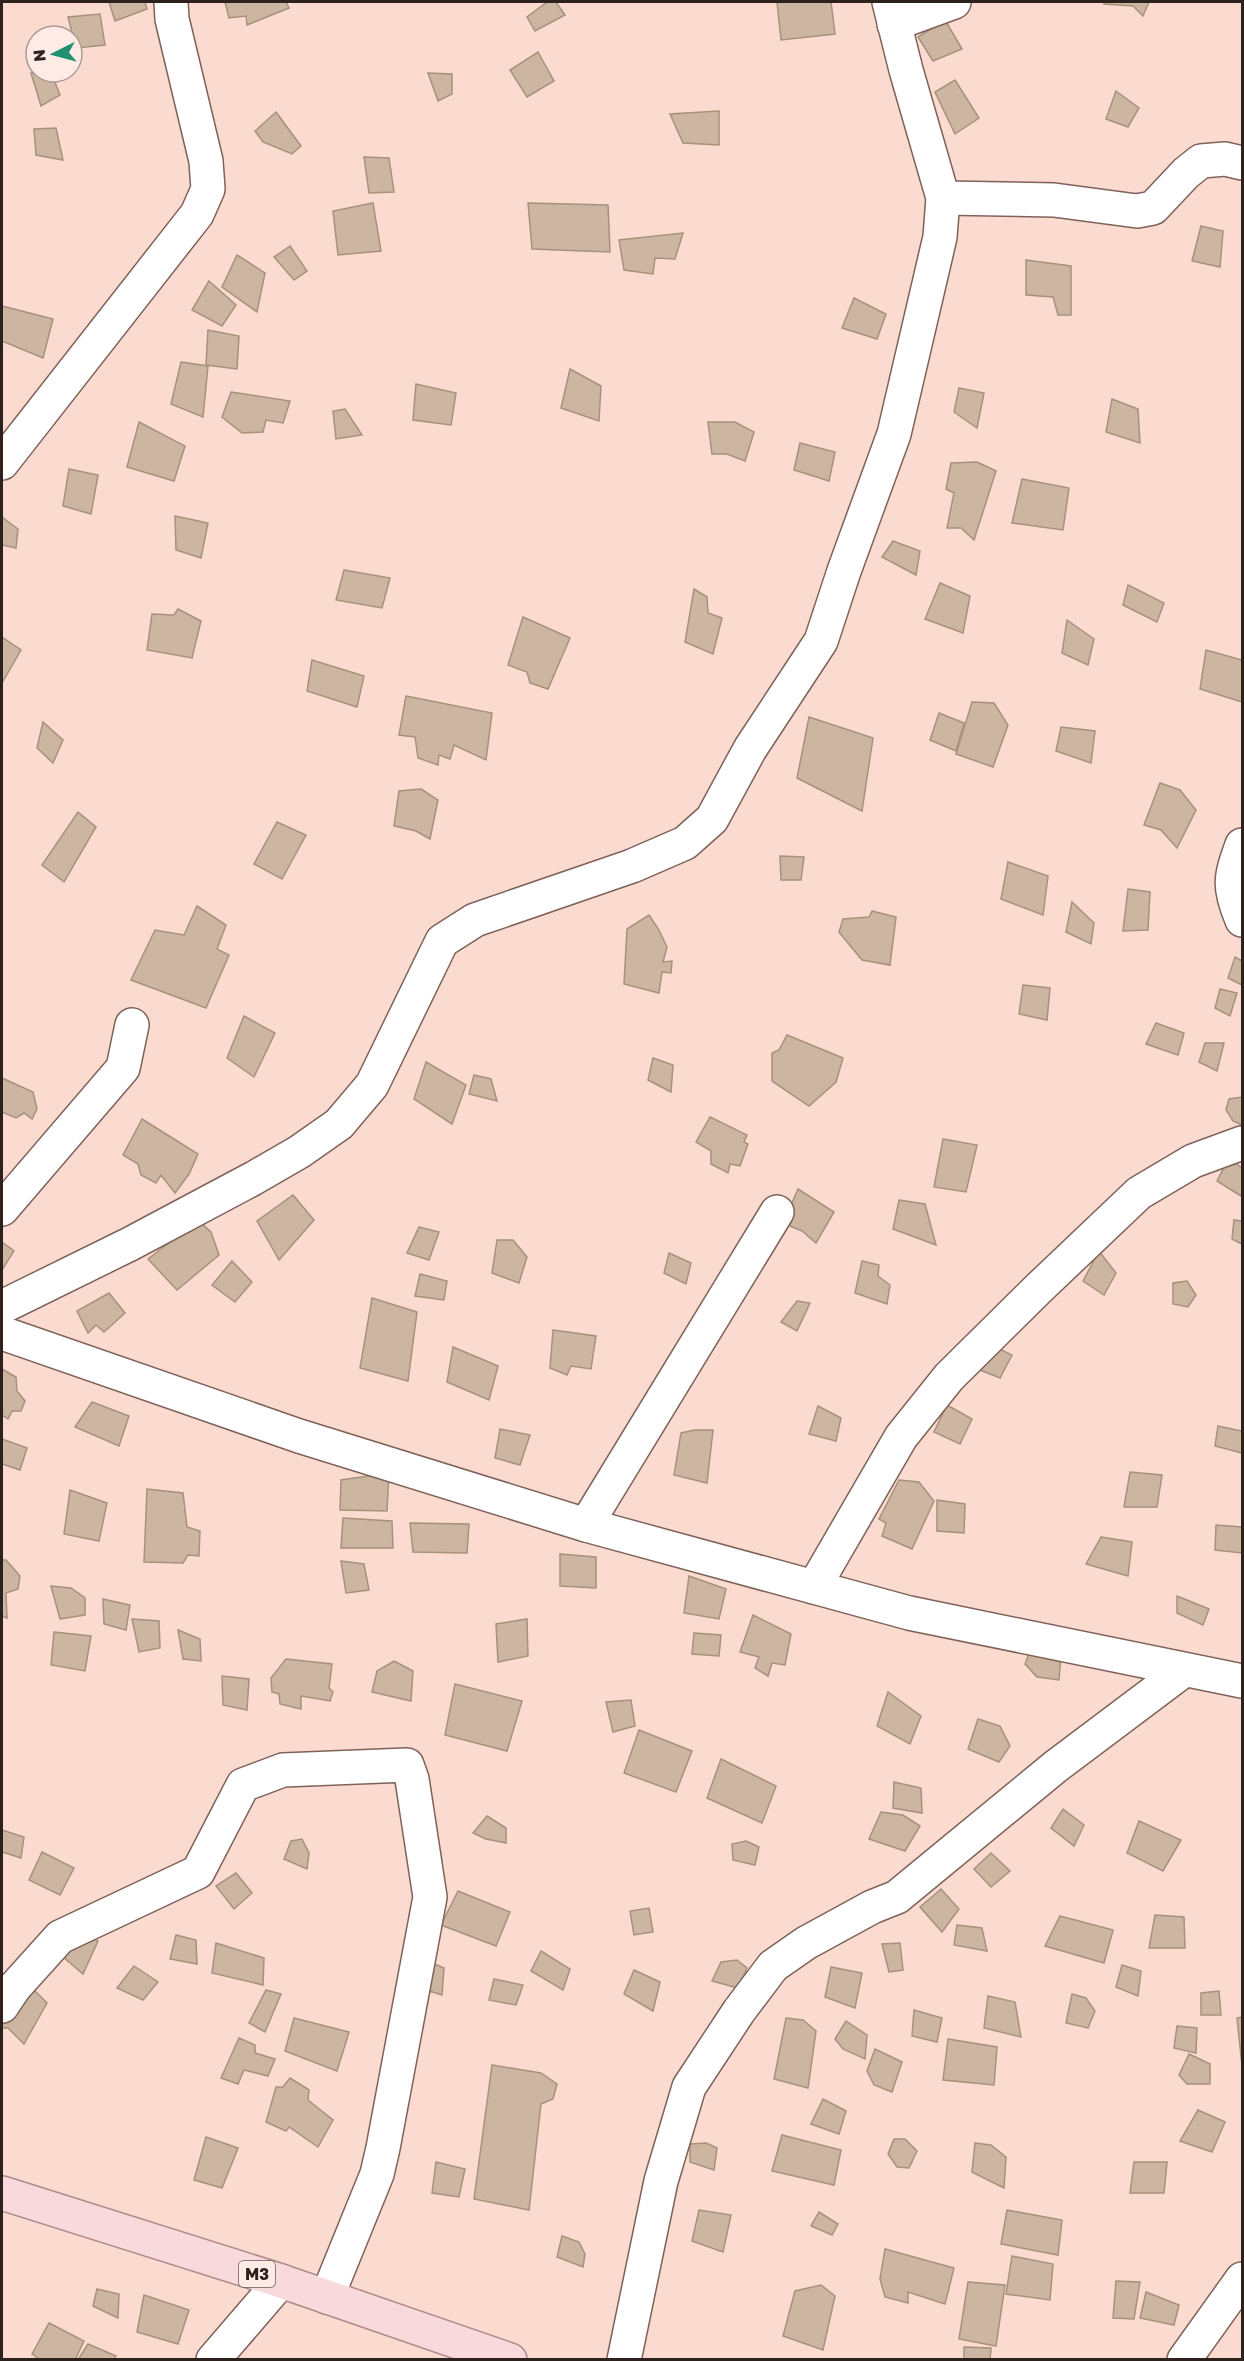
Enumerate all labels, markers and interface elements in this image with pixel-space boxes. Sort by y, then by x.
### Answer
north arrow [24,24,84,84]
text: N [29,48,50,63]
road number: M3 [239,2261,275,2287]

